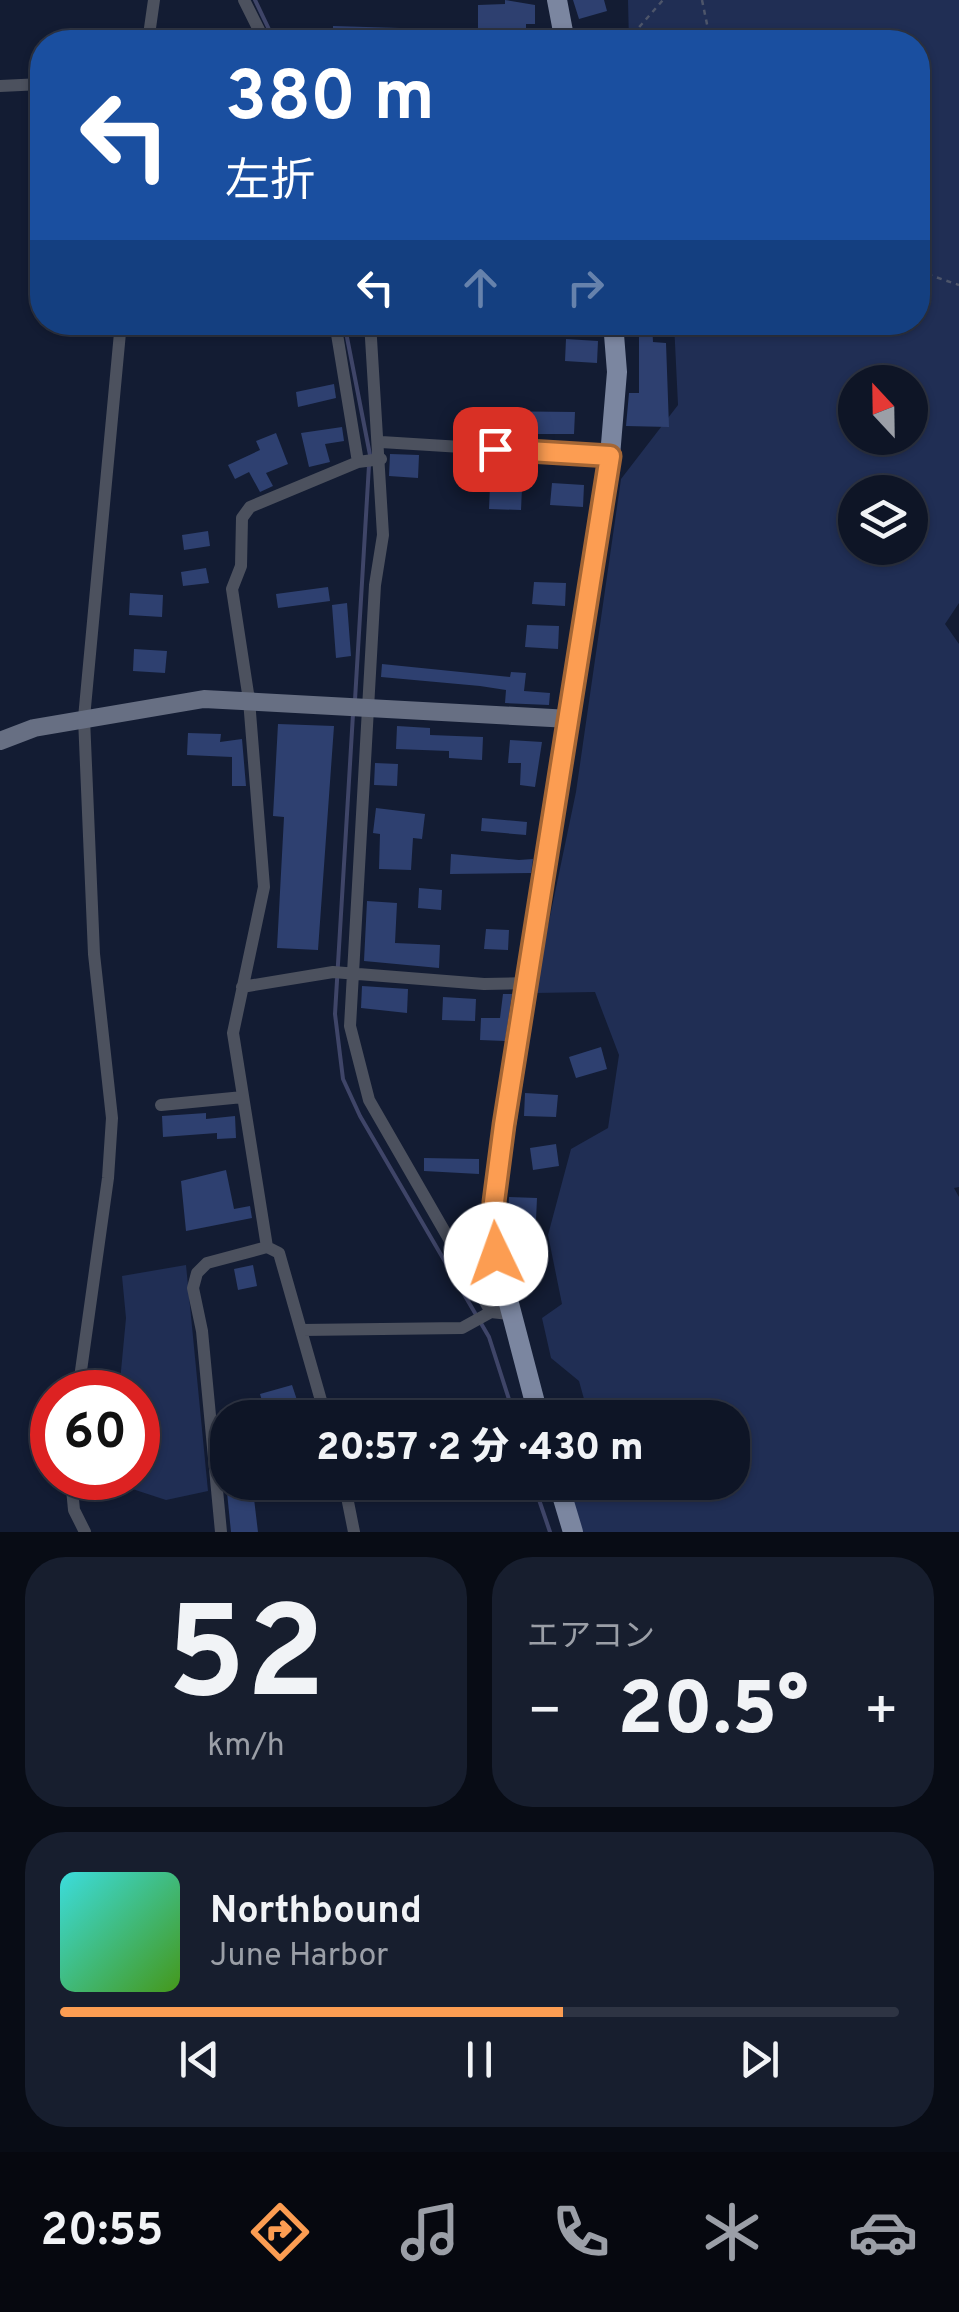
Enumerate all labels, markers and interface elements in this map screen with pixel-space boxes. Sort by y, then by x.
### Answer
text: 380 m [225,56,435,145]
icon: left [60,70,190,200]
text: 左折 [225,155,315,212]
icon: left [348,260,403,315]
icon: ahead [453,260,508,315]
icon: right [558,260,613,315]
north arrow [838,365,928,455]
map controls [838,365,928,565]
pin [453,407,538,492]
icon: arrive [468,422,523,477]
button: layers [838,475,928,565]
position arrow [444,1202,548,1306]
speed limit sign: 60 [30,1370,160,1500]
text: 20:57 · 2 分 · 430 m [316,1425,644,1474]
text: 52 [167,1579,325,1744]
text: エアコン [527,1618,655,1658]
text: 20.5° [617,1666,809,1761]
text: − [527,1679,562,1749]
text: + [864,1679,899,1749]
text: km/h [207,1727,285,1767]
text: Northbound [210,1888,422,1937]
text: June Harbor [210,1937,389,1977]
icon: previous [172,2032,227,2087]
icon: pause [452,2032,507,2087]
icon: next [732,2032,787,2087]
icon: directions [245,2197,315,2267]
icon: music [395,2197,465,2267]
icon: phone [546,2197,616,2267]
icon: climate [697,2197,767,2267]
icon: car [848,2197,918,2267]
text: 20:55 [40,2204,164,2261]

